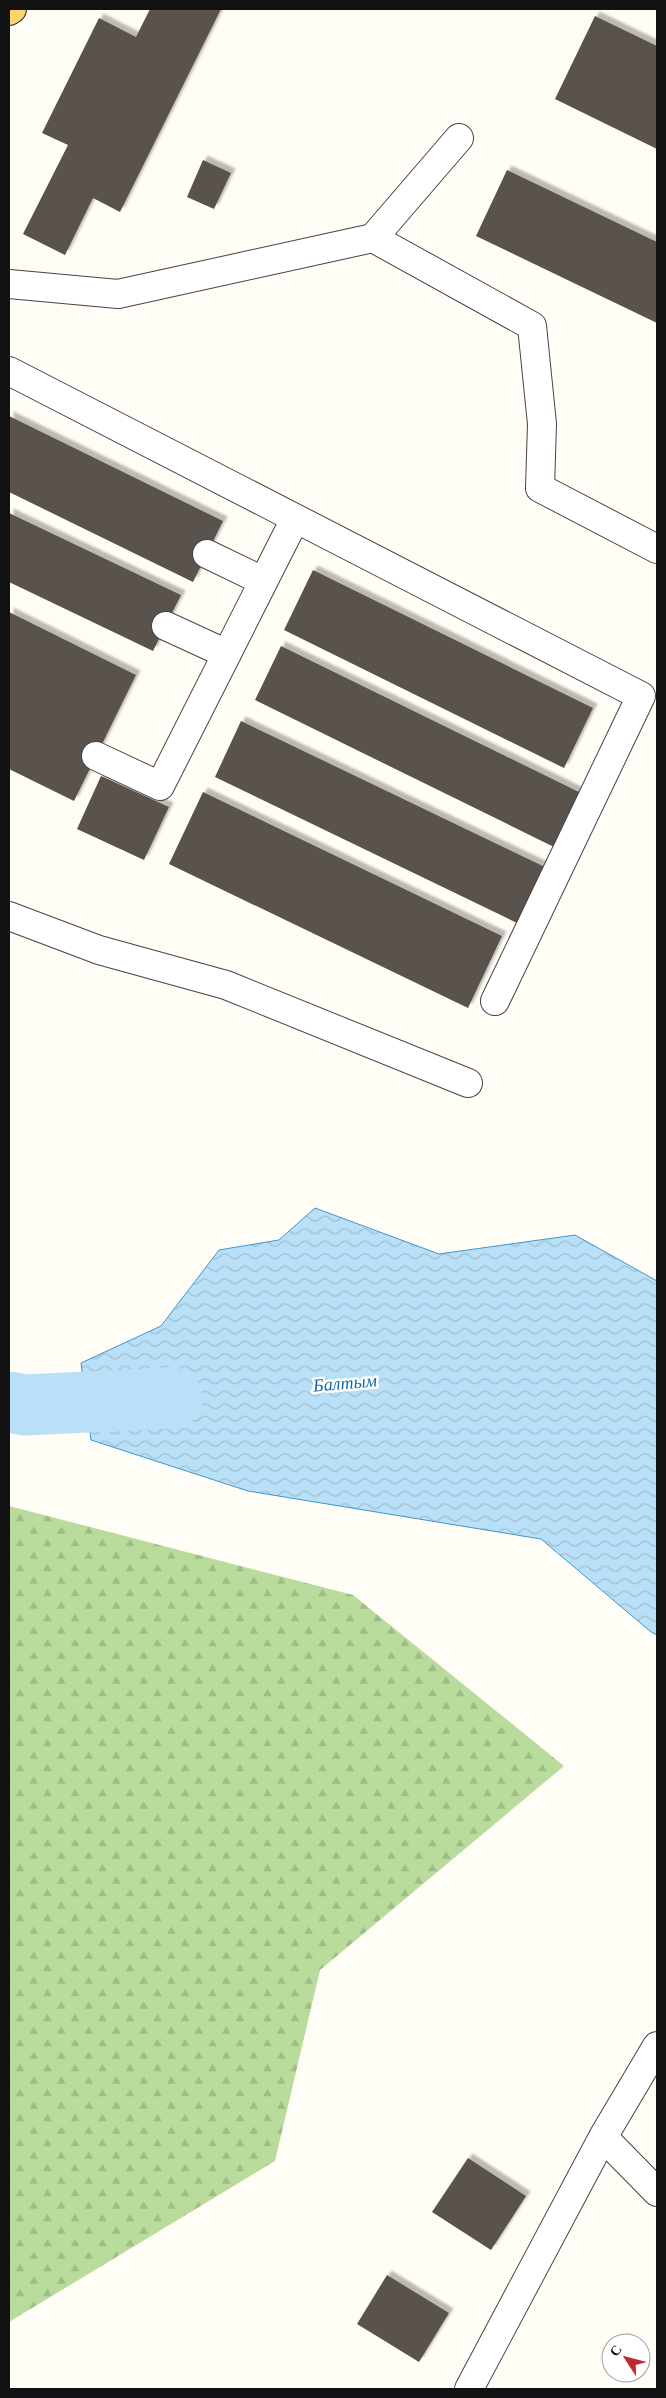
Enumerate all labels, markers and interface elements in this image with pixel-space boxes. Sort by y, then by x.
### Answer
water label: Балтым [311,1370,378,1396]
north arrow [601,2333,651,2383]
text: С [607,2342,625,2359]

